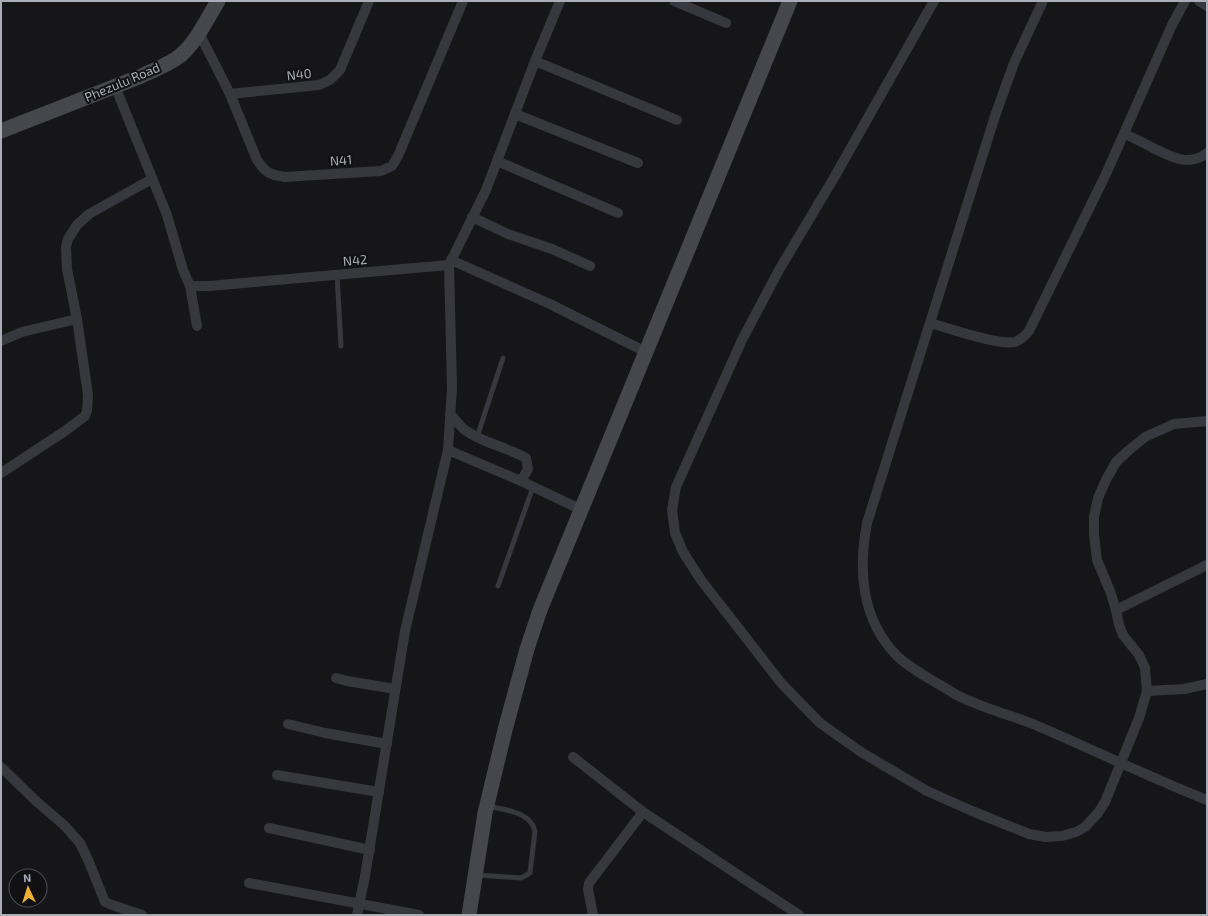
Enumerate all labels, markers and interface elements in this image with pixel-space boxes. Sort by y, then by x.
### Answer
street label: Phezulu Road [82,59,162,105]
street label: N40 [286,65,312,83]
street label: N41 [329,151,353,169]
street label: N42 [342,251,368,269]
north arrow [8,868,48,908]
text: N [23,871,32,884]

